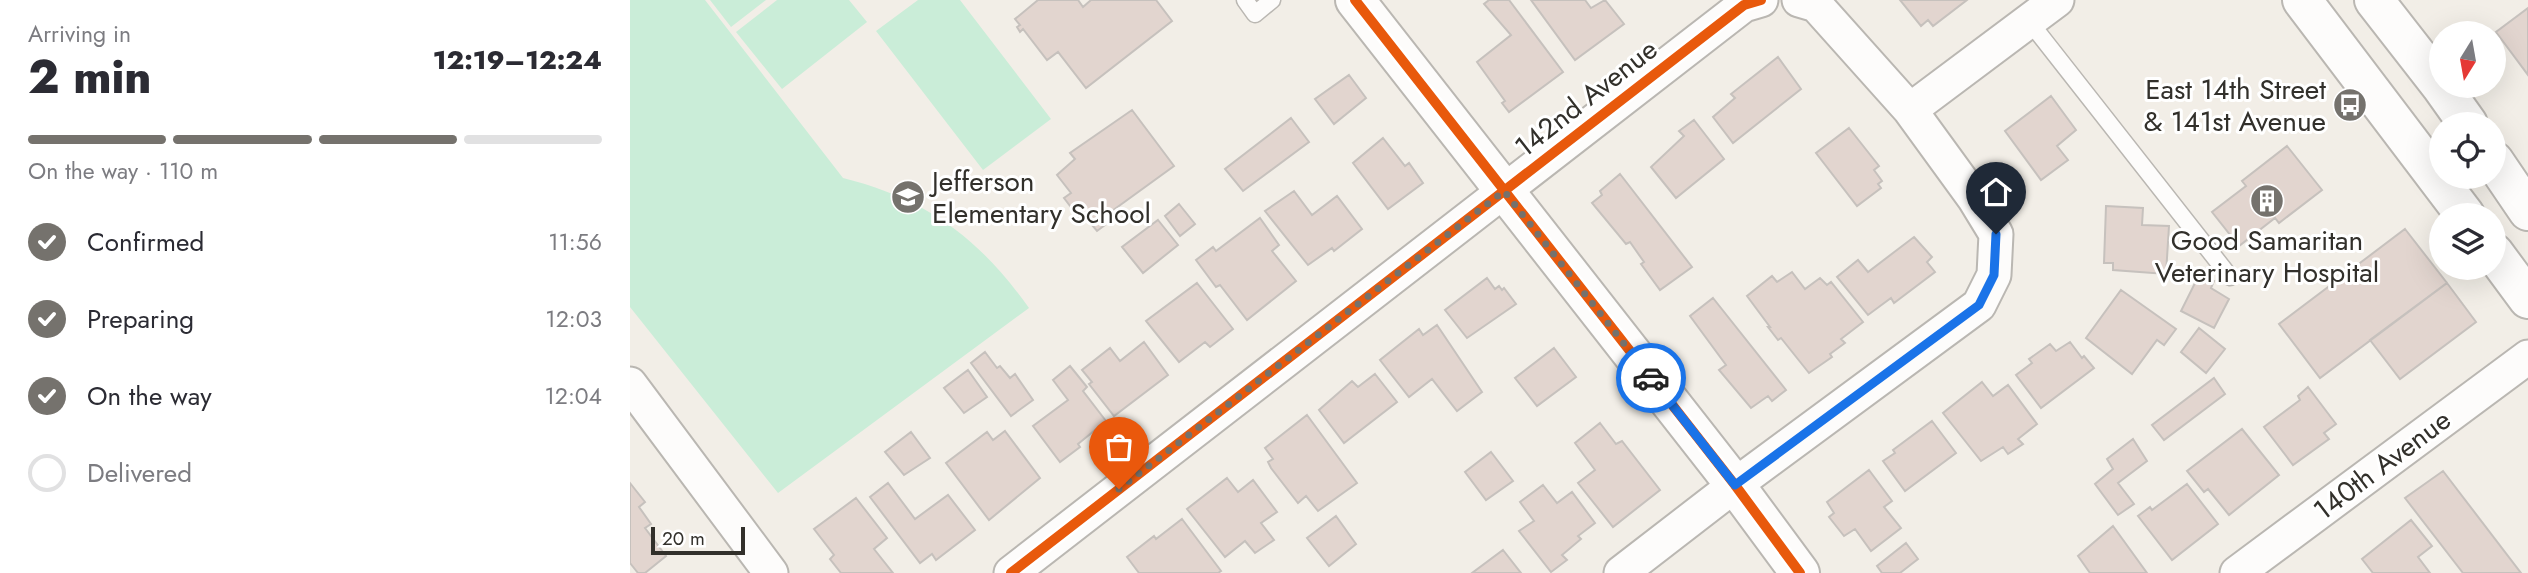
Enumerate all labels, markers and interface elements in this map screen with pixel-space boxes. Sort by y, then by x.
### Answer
text: Arriving in [28,17,131,51]
north arrow [2429,21,2506,98]
map controls [2429,21,2506,280]
street label: 142nd Avenue [1506,29,1666,167]
text: 12:19–12:24 [433,41,602,79]
text: 2 min [28,44,152,110]
place label: East 14th Street & 141st Avenue [2144,69,2326,142]
bus stop icon: East 14th Street & 141st Avenue [2331,86,2369,124]
button: locate [2429,112,2506,189]
text: On the way · 110 m [28,154,218,188]
place label: Jefferson Elementary School [928,161,1151,234]
pin [1966,162,2026,234]
icon: home [1977,173,2015,211]
school or university icon: Jefferson Elementary School [889,178,927,216]
building icon: Good Samaritan Veterinary Hospital [2248,182,2286,220]
button: layers [2429,203,2506,280]
place label: Good Samaritan Veterinary Hospital [2155,220,2379,293]
icon: check [28,223,66,261]
text: Confirmed [87,223,204,261]
text: 11:56 [548,225,602,259]
icon: check [28,300,66,338]
text: Preparing [87,300,194,338]
text: 12:03 [545,302,602,336]
courier [1616,343,1686,413]
icon: car [1632,359,1670,397]
icon: check [28,377,66,415]
text: On the way [87,377,212,415]
text: 12:04 [544,379,602,413]
street label: 140th Avenue [2305,400,2459,530]
pin [1089,417,1149,489]
icon: bag [1100,428,1138,466]
text: Delivered [87,454,192,492]
scale bar [651,524,746,556]
text: 20 m [662,525,705,552]

